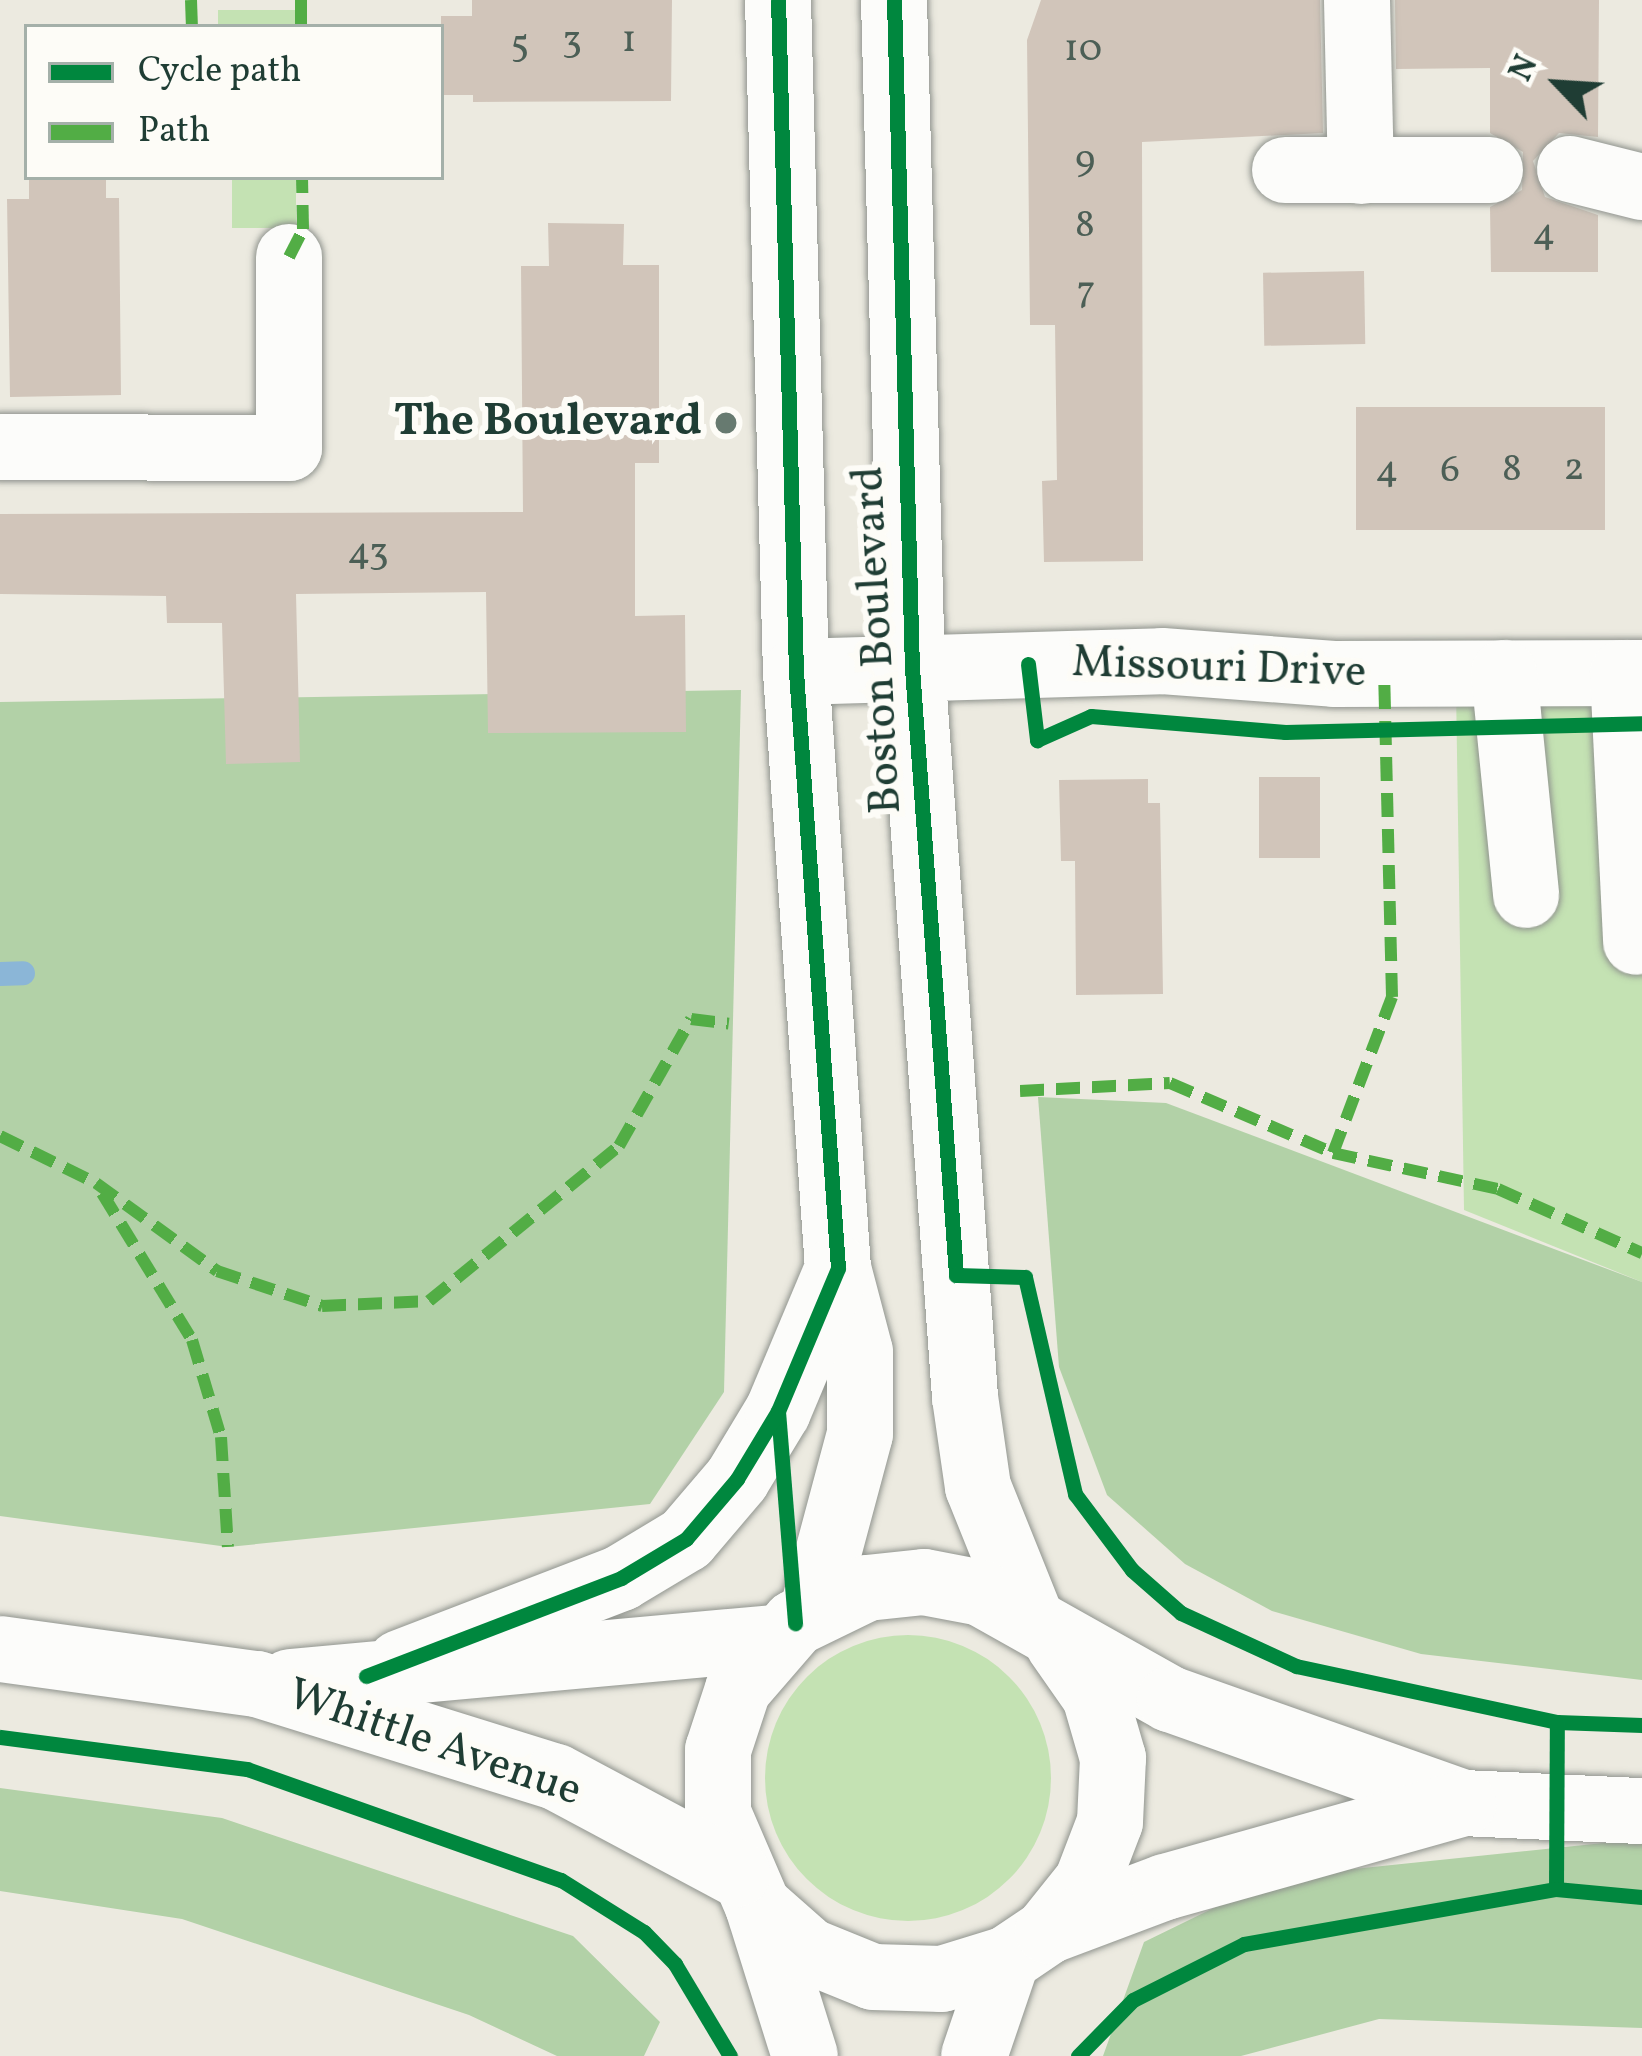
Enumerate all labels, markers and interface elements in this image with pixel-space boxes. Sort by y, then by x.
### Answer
house number: 3 [562,18,582,64]
house number: 1 [621,18,637,64]
house number: 5 [511,22,529,68]
legend [24,24,444,180]
north arrow [1498,24,1618,144]
house number: 10 [1064,27,1102,73]
text: Cycle path [138,47,302,97]
text: N [1499,48,1551,89]
text: Path [138,107,210,157]
house number: 9 [1075,138,1095,184]
house number: 8 [1075,203,1095,249]
house number: 4 [1532,211,1556,257]
house number: 7 [1077,269,1095,315]
place label: The Boulevard [394,396,702,450]
marker: The Boulevard [713,410,739,436]
house number: 2 [1564,446,1584,492]
house number: 8 [1502,447,1522,493]
house number: 4 [1375,448,1399,494]
house number: 6 [1440,448,1460,494]
street label: Boston Boulevard [843,465,915,815]
house number: 43 [347,530,389,576]
street label: Missouri Drive [1071,637,1367,701]
street label: Whittle Avenue [280,1668,588,1820]

